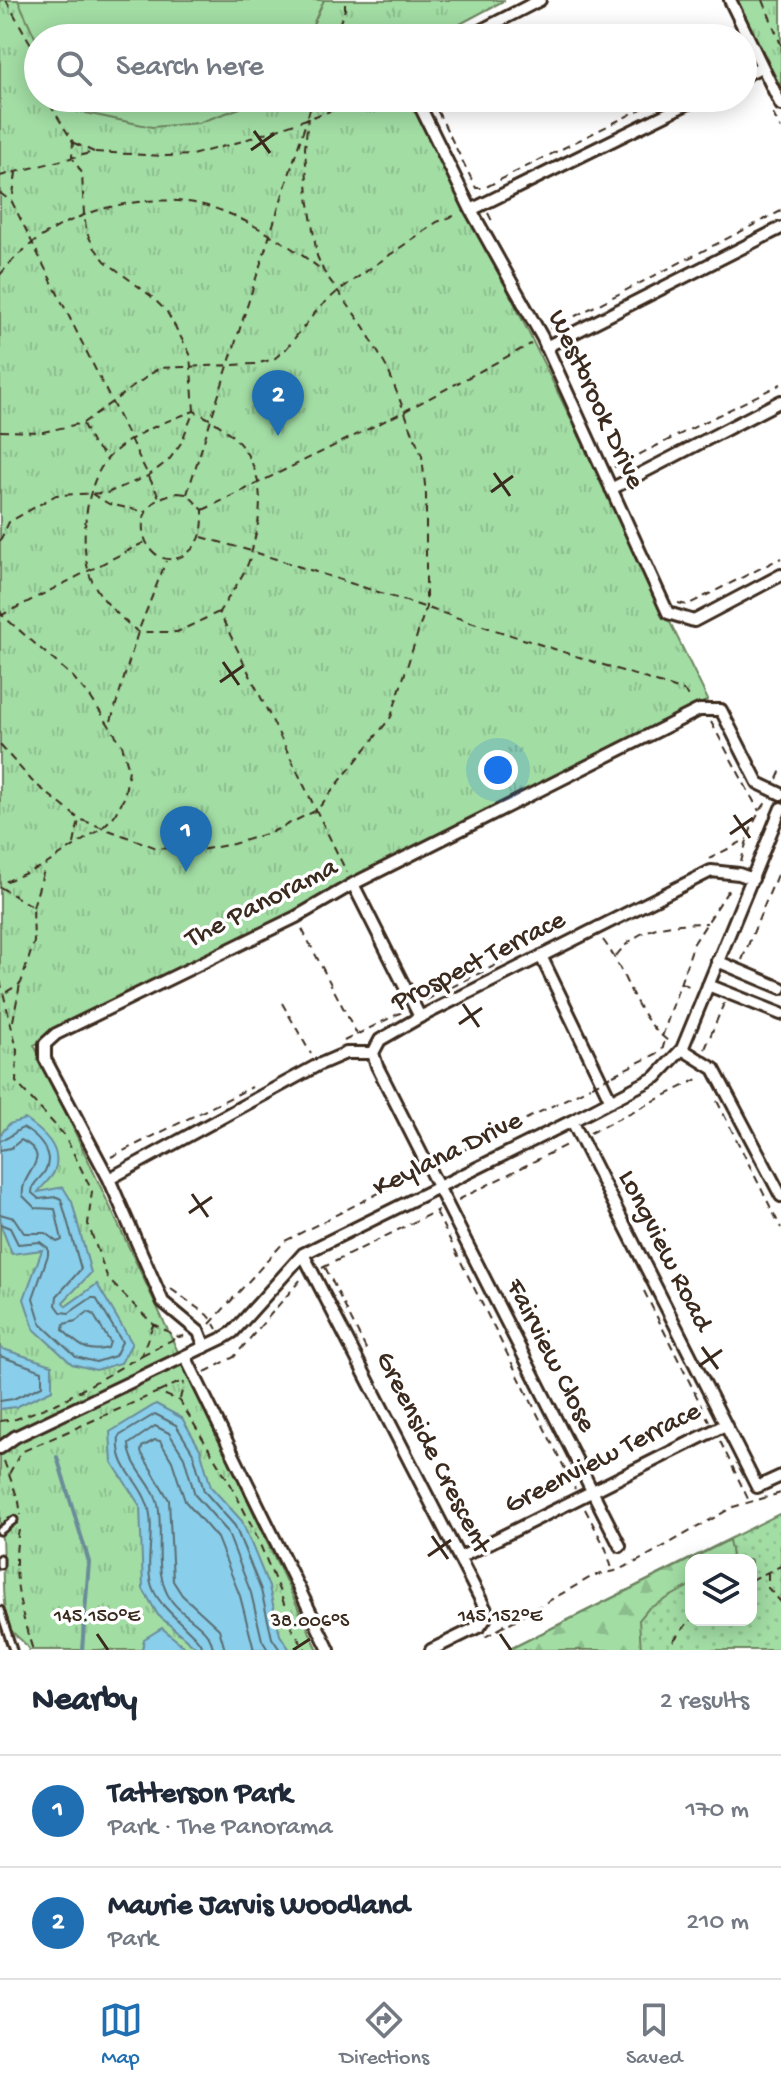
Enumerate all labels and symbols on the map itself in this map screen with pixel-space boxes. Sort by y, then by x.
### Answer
street label: Westbrook Drive [539,305,651,495]
pin: 2 [252,370,304,436]
your location [478,750,518,790]
pin: 1 [160,806,212,872]
street label: The Panorama [179,851,345,957]
street label: Prospect Terrace [386,904,572,1020]
street label: Keylana Drive [368,1104,528,1205]
street label: Longview Road [609,1165,720,1339]
street label: Fairview Close [497,1273,603,1439]
street label: Greenside Crescent [367,1347,498,1562]
street label: Greenview Terrace [499,1395,707,1523]
text: 145.150°E [53,1606,141,1629]
text: 145.152°E [457,1606,544,1629]
text: 38.006°S [270,1611,350,1634]

